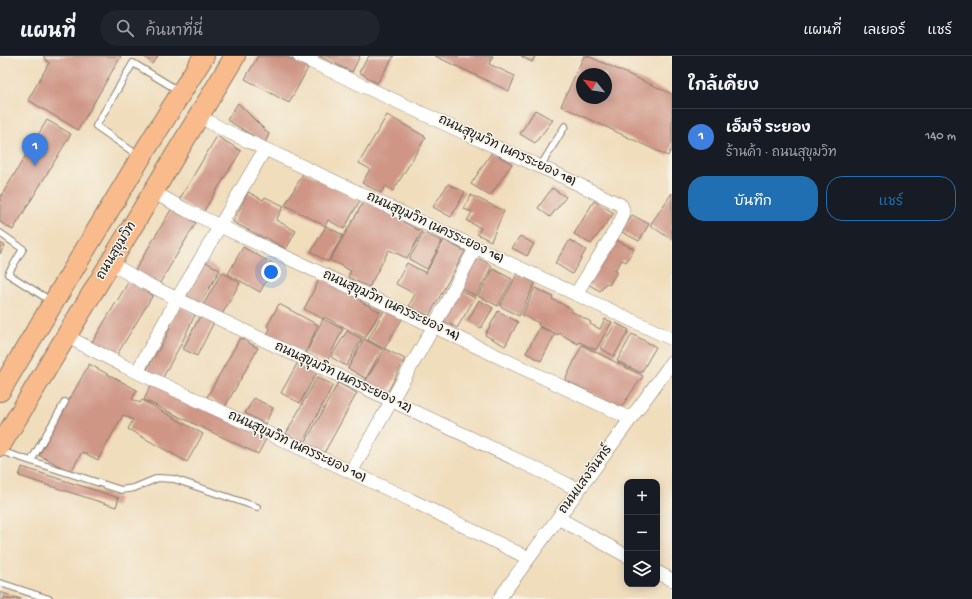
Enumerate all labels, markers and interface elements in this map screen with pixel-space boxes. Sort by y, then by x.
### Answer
search box [100,10,380,46]
icon: search [114,17,136,39]
text: แผนที่ [20,22,76,45]
text: ค้นหาที่นี่ [146,23,203,41]
text: แผนที่ [803,23,841,40]
text: เลเยอร์ [863,23,905,40]
text: แชร์ [927,23,952,40]
north arrow [576,68,612,104]
text: ใกล้เคียง [688,77,759,97]
street label: ถนนสุขุมวิท (นครระยอง 18) [436,111,579,190]
text: เอ็มจี ระยอง [726,120,811,138]
text: 1 [698,129,704,144]
text: 140 m [925,129,956,144]
pin: 1 [22,133,48,166]
text: ร้านค้า · ถนนสุขุมวิท [726,146,837,161]
button: บันทึก [688,176,818,221]
button: แชร์ [826,176,956,221]
street label: ถนนสุขุมวิท (นครระยอง 16) [364,188,507,267]
street label: ถนนสุขุมวิท [92,218,140,283]
your location [261,262,281,282]
street label: ถนนสุขุมวิท (นครระยอง 14) [320,266,463,344]
street label: ถนนสุขุมวิท (นครระยอง 12) [272,338,415,416]
street label: ถนนสุขุมวิท (นครระยอง 10) [225,407,369,486]
street label: ถนนแสงจันทร์ [553,440,616,517]
map controls [624,479,660,587]
button: + [624,479,660,515]
button: − [624,515,660,551]
button: layers [624,551,660,587]

